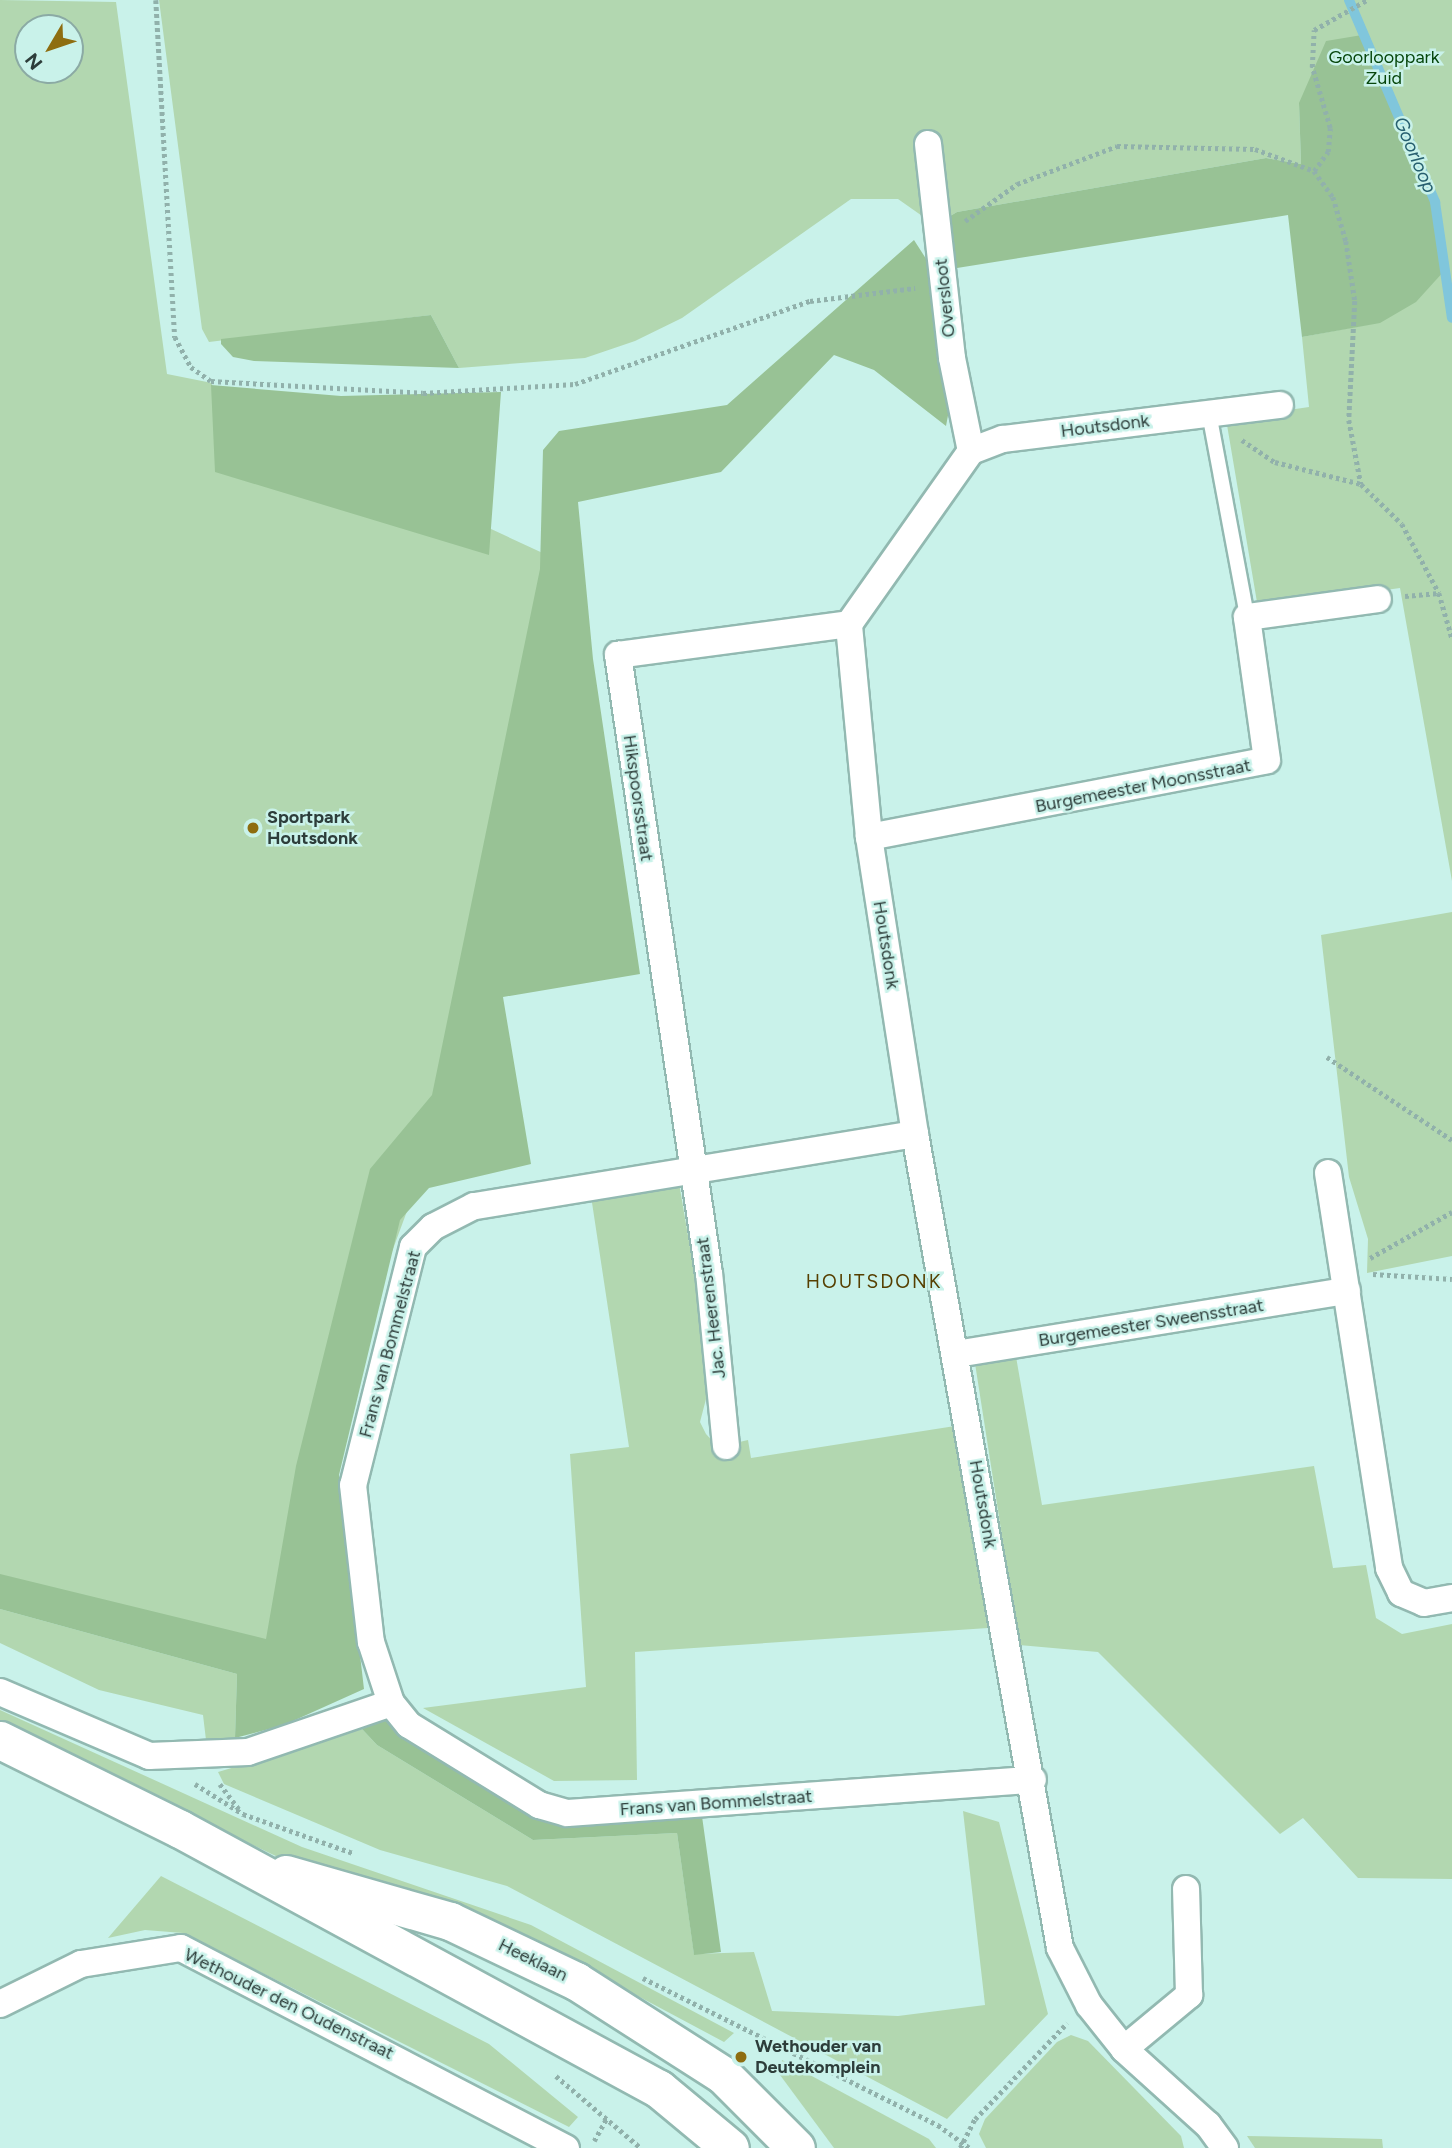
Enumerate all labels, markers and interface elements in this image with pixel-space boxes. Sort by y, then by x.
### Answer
north arrow [14,14,84,84]
park label: Goorlooppark Zuid [1329,47,1439,90]
text: N [20,48,47,74]
water label: Goorloop [1389,113,1441,197]
street label: Oversloot [930,258,960,338]
street label: Houtsdonk [1060,410,1150,442]
street label: Hikspoorsstraat [618,733,658,863]
street label: Burgemeester Moonsstraat [1033,755,1253,817]
place label: Sportpark Houtsdonk [267,807,358,850]
marker: Sportpark Houtsdonk [245,820,261,836]
street label: Houtsdonk [868,899,904,991]
street label: Jac. Heerenstraat [692,1236,730,1380]
street label: Frans van Bommelstraat [355,1248,425,1440]
district label: HOUTSDONK [807,1271,941,1293]
street label: Burgemeester Sweensstraat [1037,1295,1265,1351]
street label: Houtsdonk [965,1458,1001,1550]
street label: Frans van Bommelstraat [619,1785,813,1821]
street label: Heeklaan [495,1934,571,1986]
street label: Wethouder den Oudenstraat [181,1944,397,2064]
place label: Wethouder van Deutekomplein [755,2036,881,2078]
marker: Wethouder van Deutekomplein [733,2049,749,2065]

